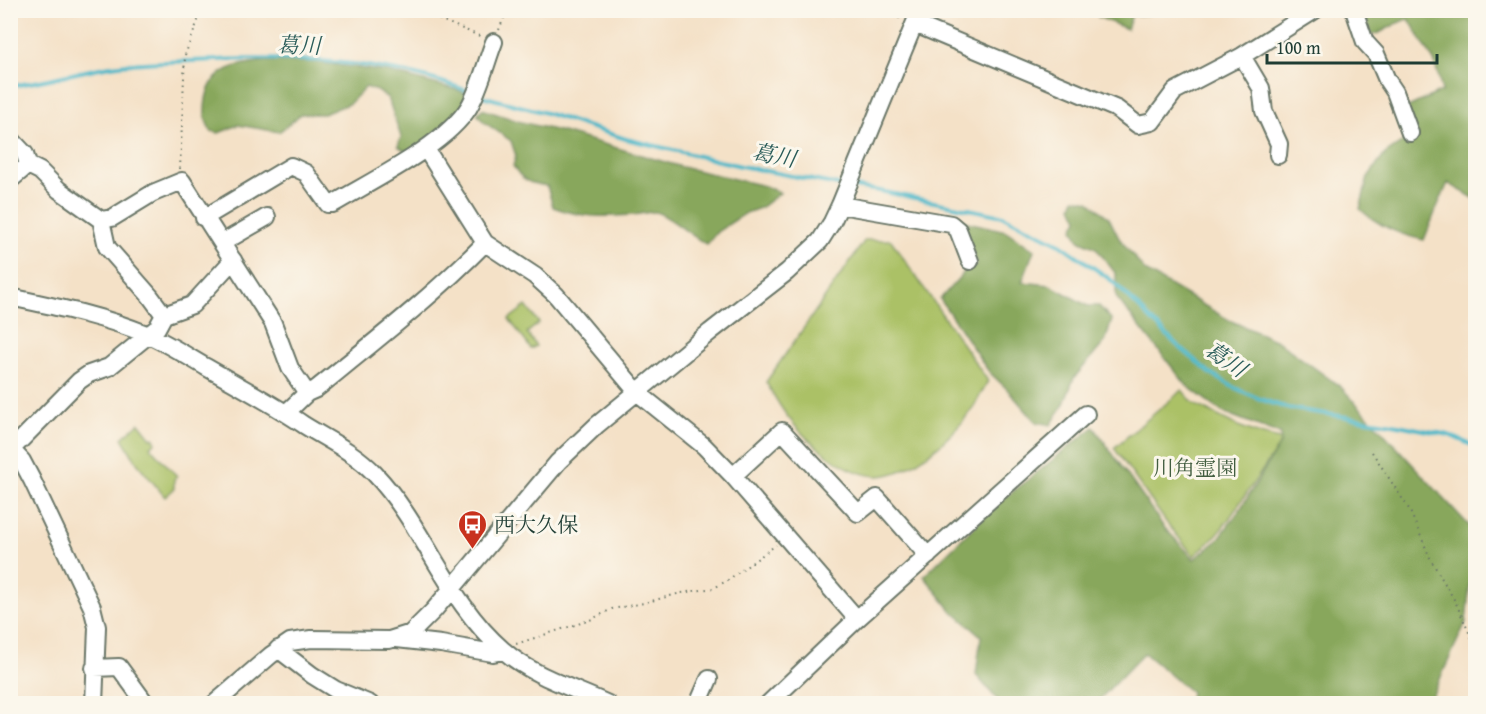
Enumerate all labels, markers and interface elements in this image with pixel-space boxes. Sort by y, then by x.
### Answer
scale bar [1267,27,1436,65]
water label: 葛川 [277,29,323,61]
text: 100 m [1276,34,1321,61]
water label: 葛川 [749,135,801,175]
water label: 葛川 [1199,333,1255,386]
park label: 川角霊園 [1153,452,1237,483]
bus stop icon: 西大久保 [457,508,489,550]
place label: 西大久保 [494,509,578,540]

